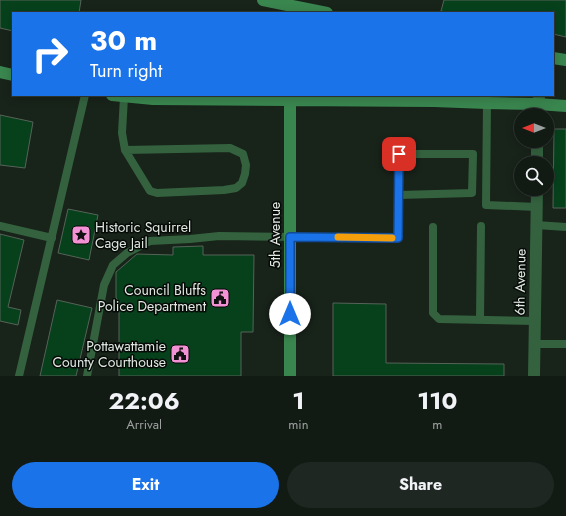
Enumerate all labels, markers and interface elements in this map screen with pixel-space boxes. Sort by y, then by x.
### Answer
text: 30 m [90,20,157,61]
icon: right [24,28,76,80]
text: Turn right [90,58,162,84]
north arrow [514,108,554,148]
map controls [514,108,554,196]
pin [382,137,416,171]
icon: arrive [388,143,410,165]
button: search [514,156,554,196]
street label: 5th Avenue [265,202,285,268]
place label: Historic Squirrel Cage Jail [95,217,191,253]
place icon: Historic Squirrel Cage Jail [70,224,92,246]
street label: 6th Avenue [509,249,531,315]
place label: Council Bluffs Police Department [98,280,207,316]
public building icon: Council Bluffs Police Department [209,287,231,309]
position arrow [269,293,311,335]
place label: Pottawattamie County Courthouse [52,336,166,372]
public building icon: Pottawattamie County Courthouse [169,343,191,365]
text: 22:06 [109,383,180,418]
text: 1 [292,383,305,418]
text: 110 [417,383,457,418]
text: Arrival [126,415,162,434]
text: min [288,415,309,434]
text: m [432,415,442,434]
button: Exit [12,462,279,508]
button: Share [287,462,554,508]

